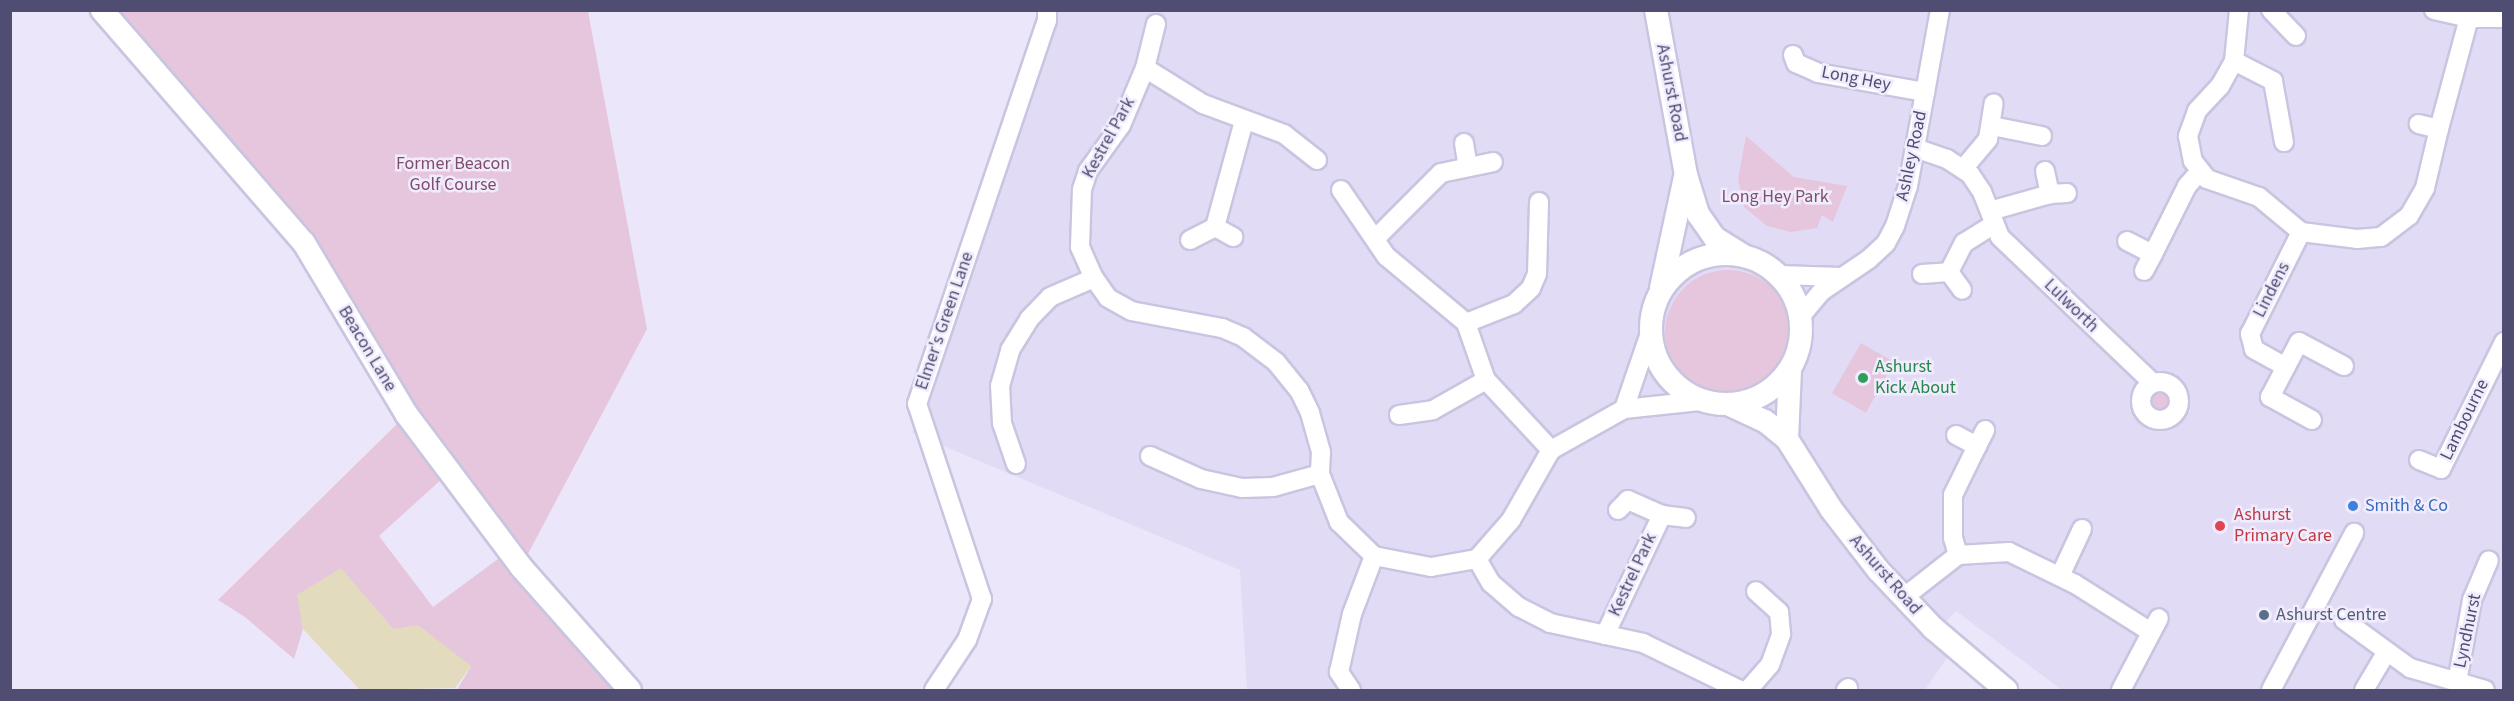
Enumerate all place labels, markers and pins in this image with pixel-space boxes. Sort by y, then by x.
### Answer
place label: Ashurst Kick About [1875,357,1956,400]
marker: Ashurst Kick About [1856,371,1870,385]
place label: Smith & Co [2365,495,2448,517]
marker: Smith & Co [2346,499,2360,513]
place label: Ashurst Primary Care [2234,505,2332,548]
marker: Ashurst Primary Care [2211,517,2229,535]
place label: Ashurst Centre [2276,604,2386,626]
marker: Ashurst Centre [2257,608,2271,622]

